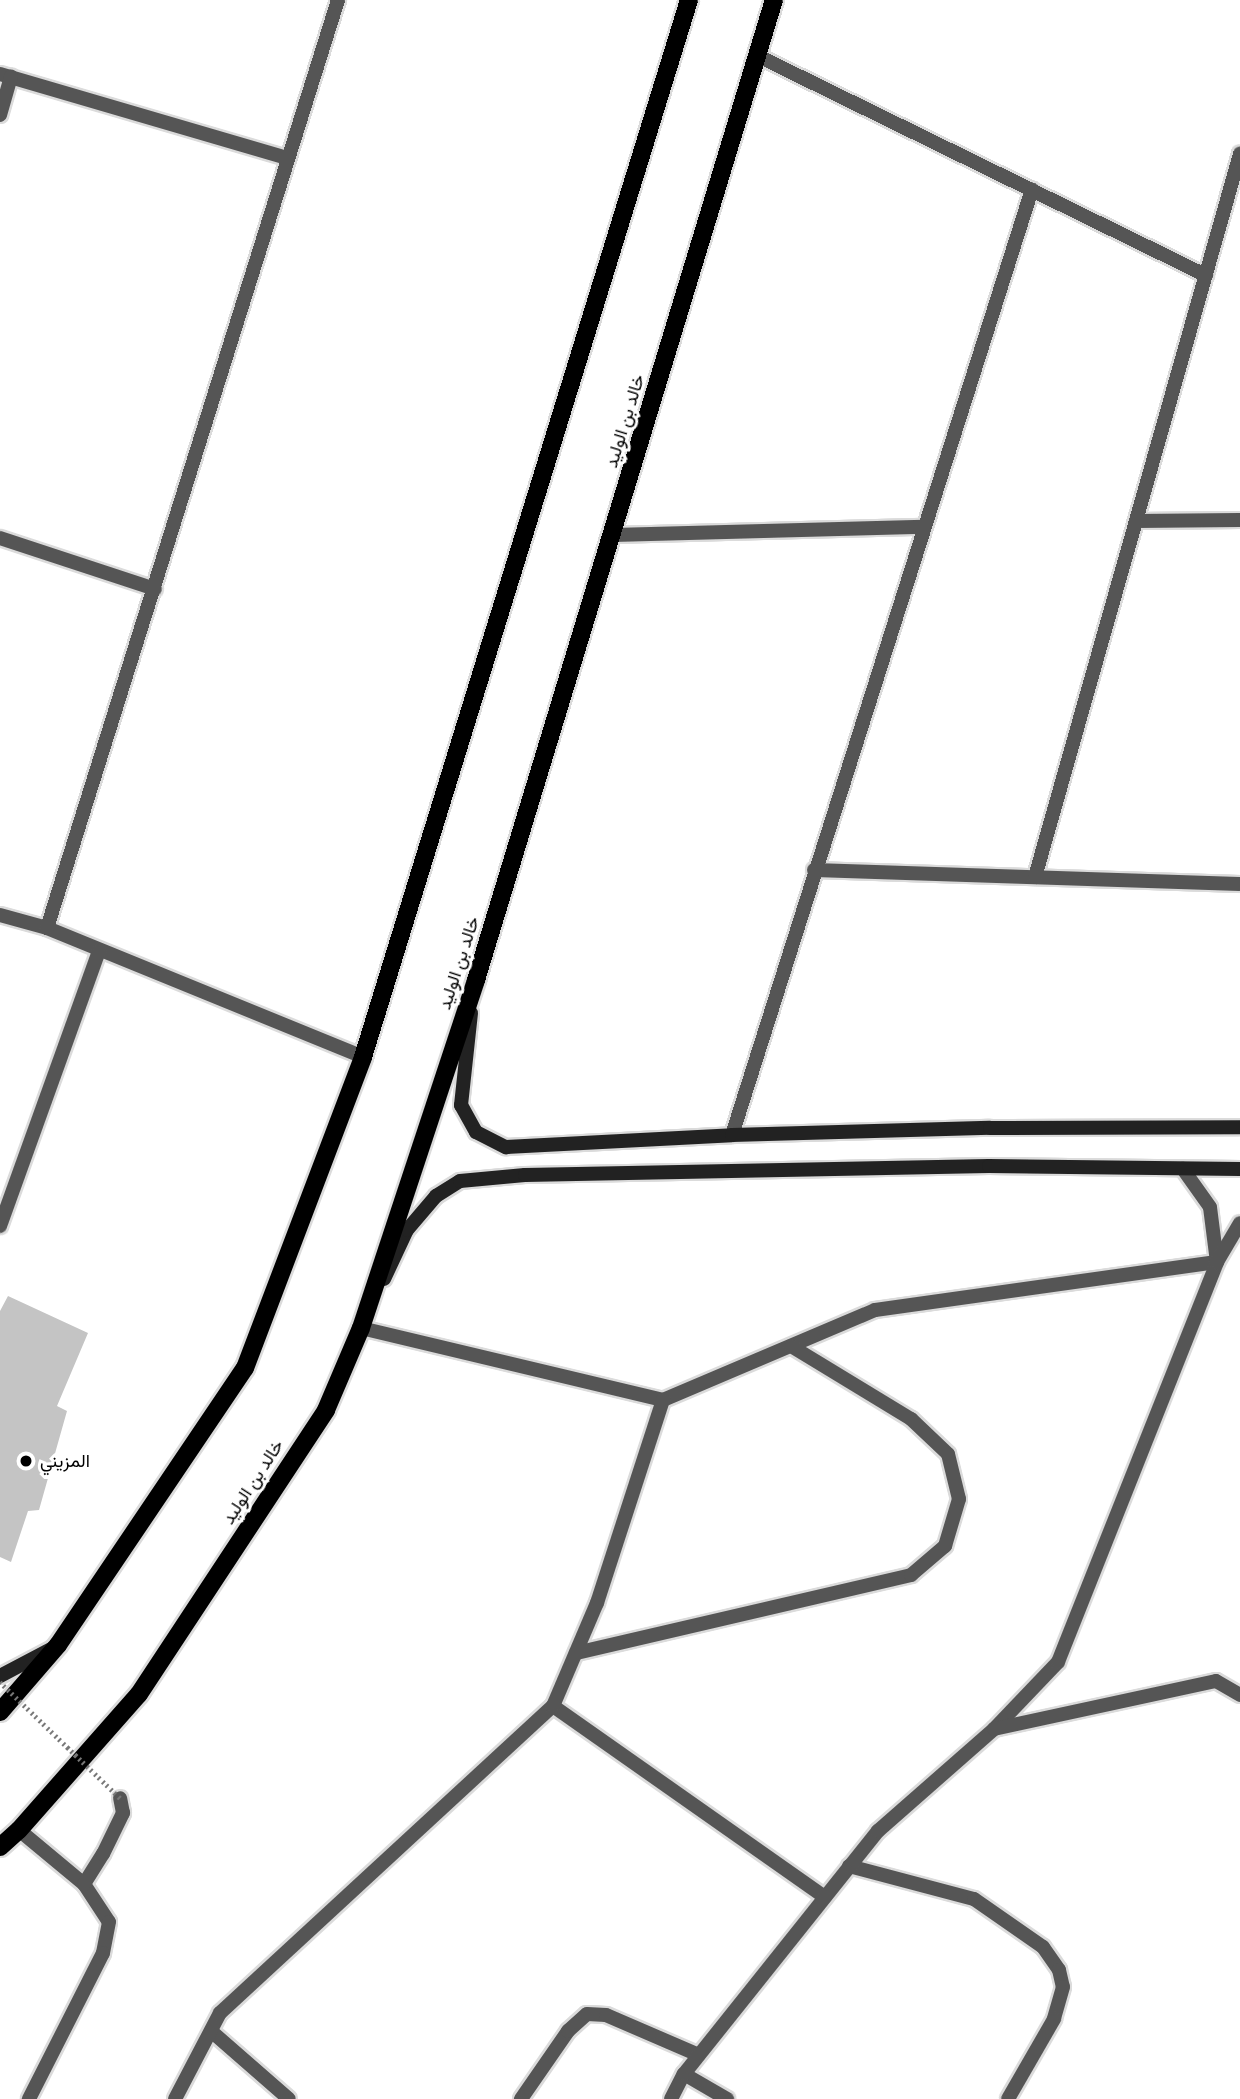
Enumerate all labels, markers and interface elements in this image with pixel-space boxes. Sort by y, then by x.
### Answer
street label: خالد بن الوليد [601,372,649,470]
street label: خالد بن الوليد [434,914,484,1012]
street label: خالد بن الوليد [218,1436,288,1528]
place label: المزيني [40,1450,90,1472]
marker: المزيني [18,1453,34,1469]

